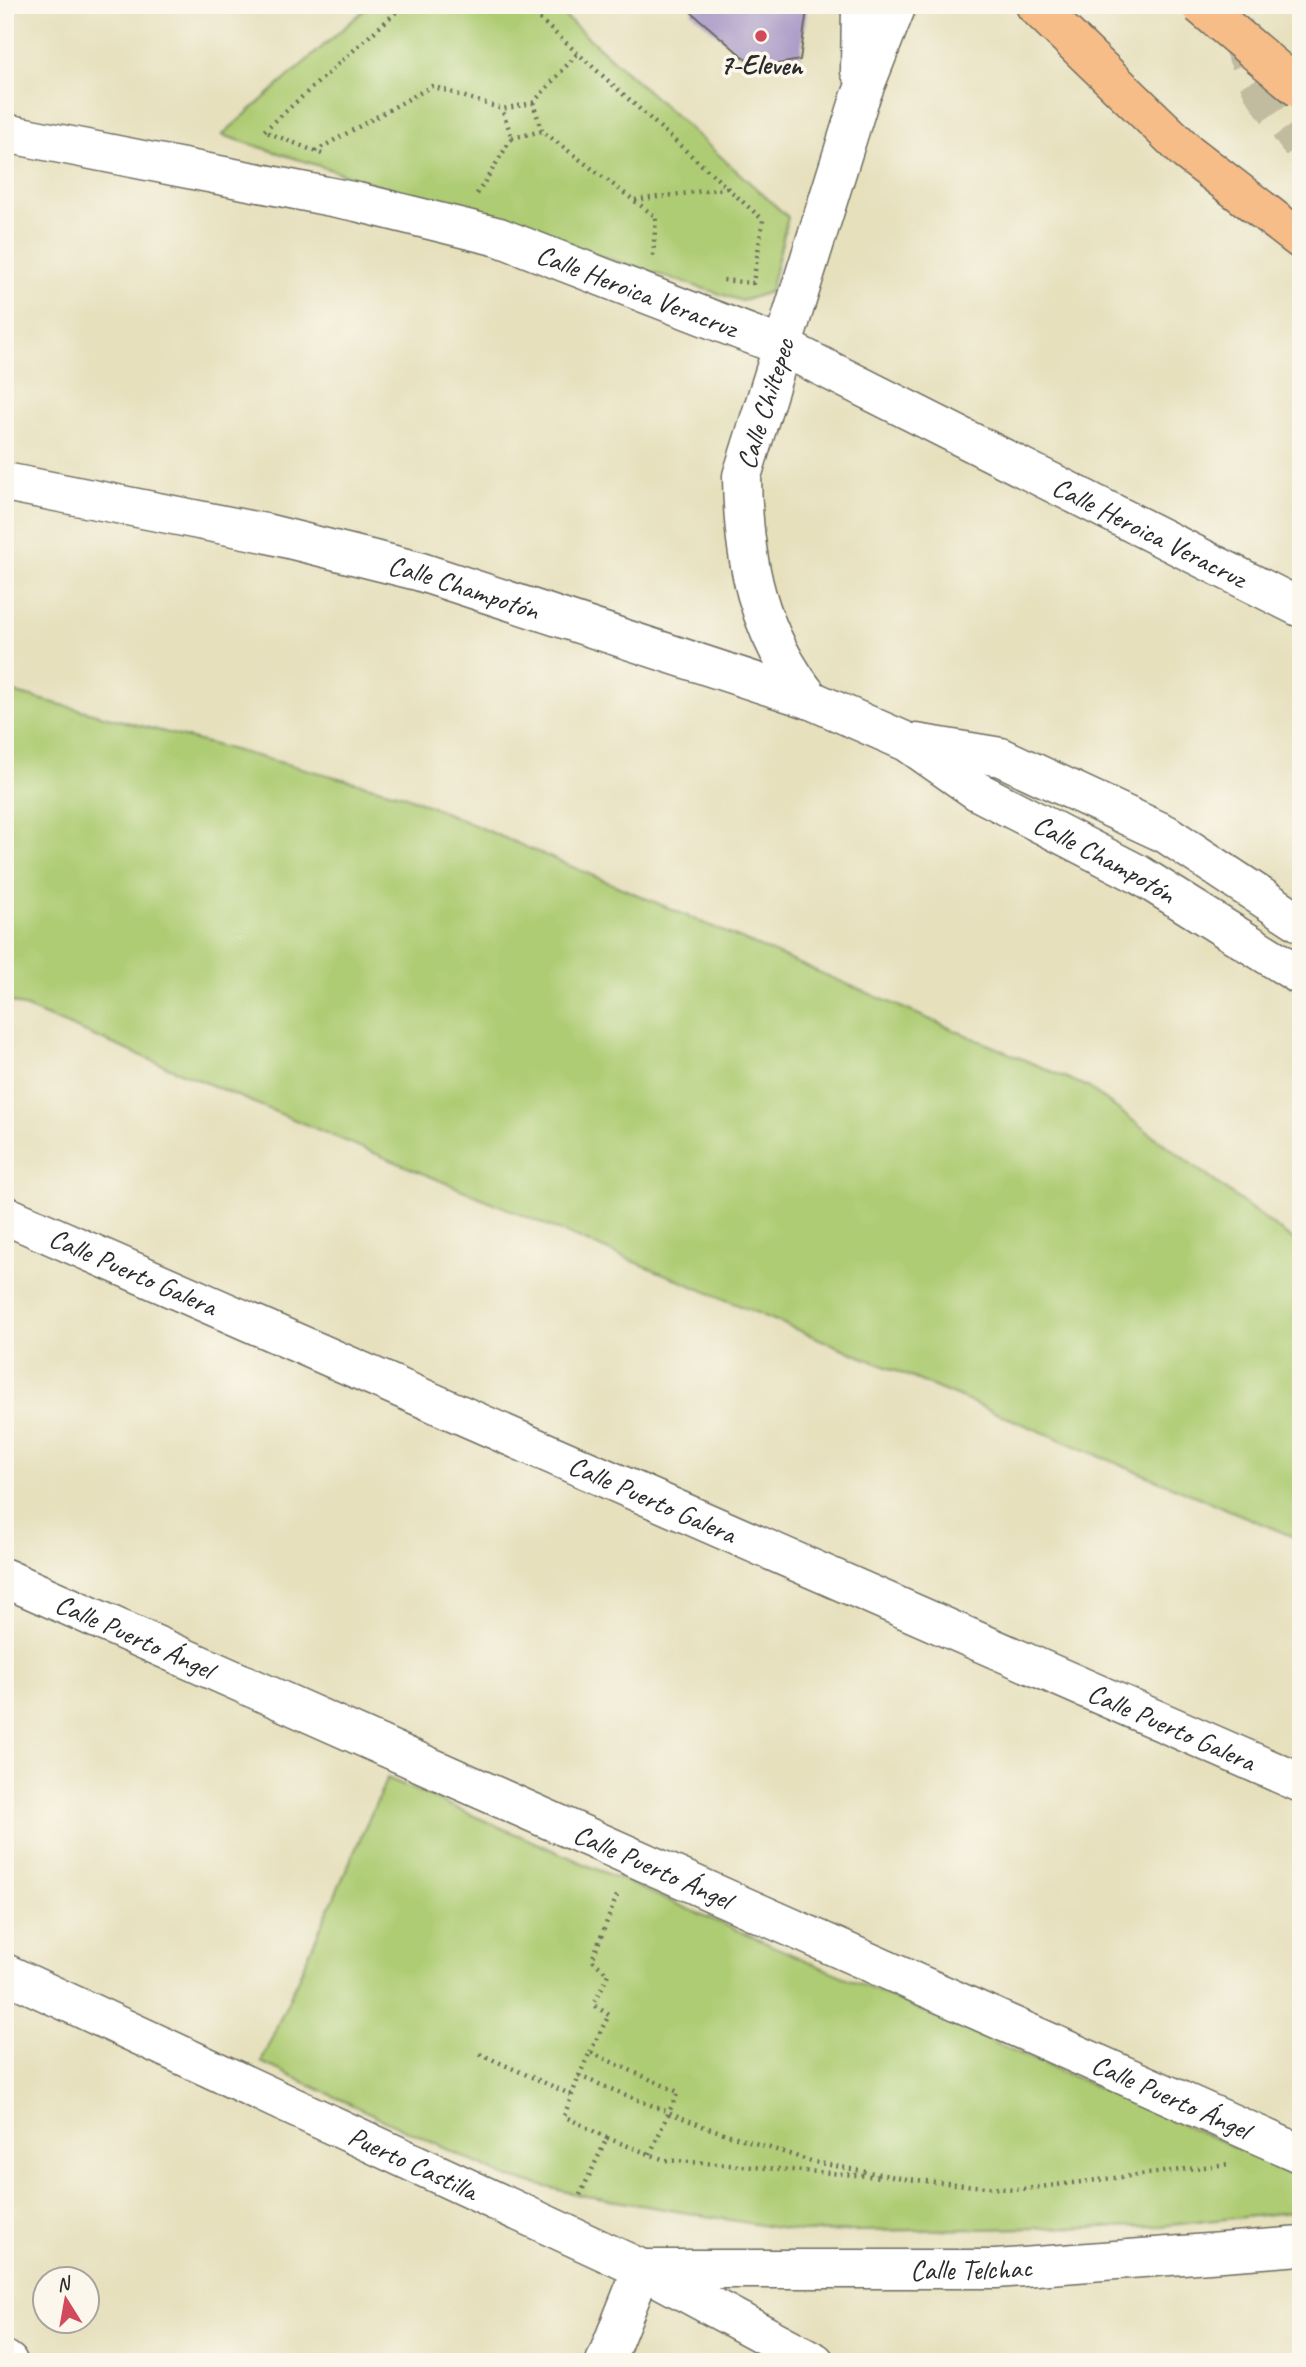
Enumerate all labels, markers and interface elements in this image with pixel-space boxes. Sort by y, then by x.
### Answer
marker: 7-Eleven [753,28,769,44]
place label: 7-Eleven [720,47,804,82]
street label: Calle Heroica Veracruz [532,236,744,346]
street label: Calle Chiltepec [728,332,802,473]
street label: Calle Heroica Veracruz [1047,468,1254,596]
street label: Calle Champotón [385,547,545,628]
street label: Calle Champotón [1028,806,1184,912]
street label: Calle Puerto Galera [44,1219,224,1324]
street label: Calle Puerto Galera [564,1447,743,1551]
street label: Calle Puerto Ángel [50,1585,224,1688]
street label: Calle Puerto Galera [1083,1674,1262,1779]
street label: Calle Puerto Ángel [568,1816,742,1918]
street label: Calle Puerto Ángel [1087,2046,1260,2149]
street label: Puerto Castilla [343,2118,485,2209]
street label: Calle Telchac [910,2249,1034,2287]
north arrow [32,2266,102,2336]
text: N [55,2271,74,2297]

